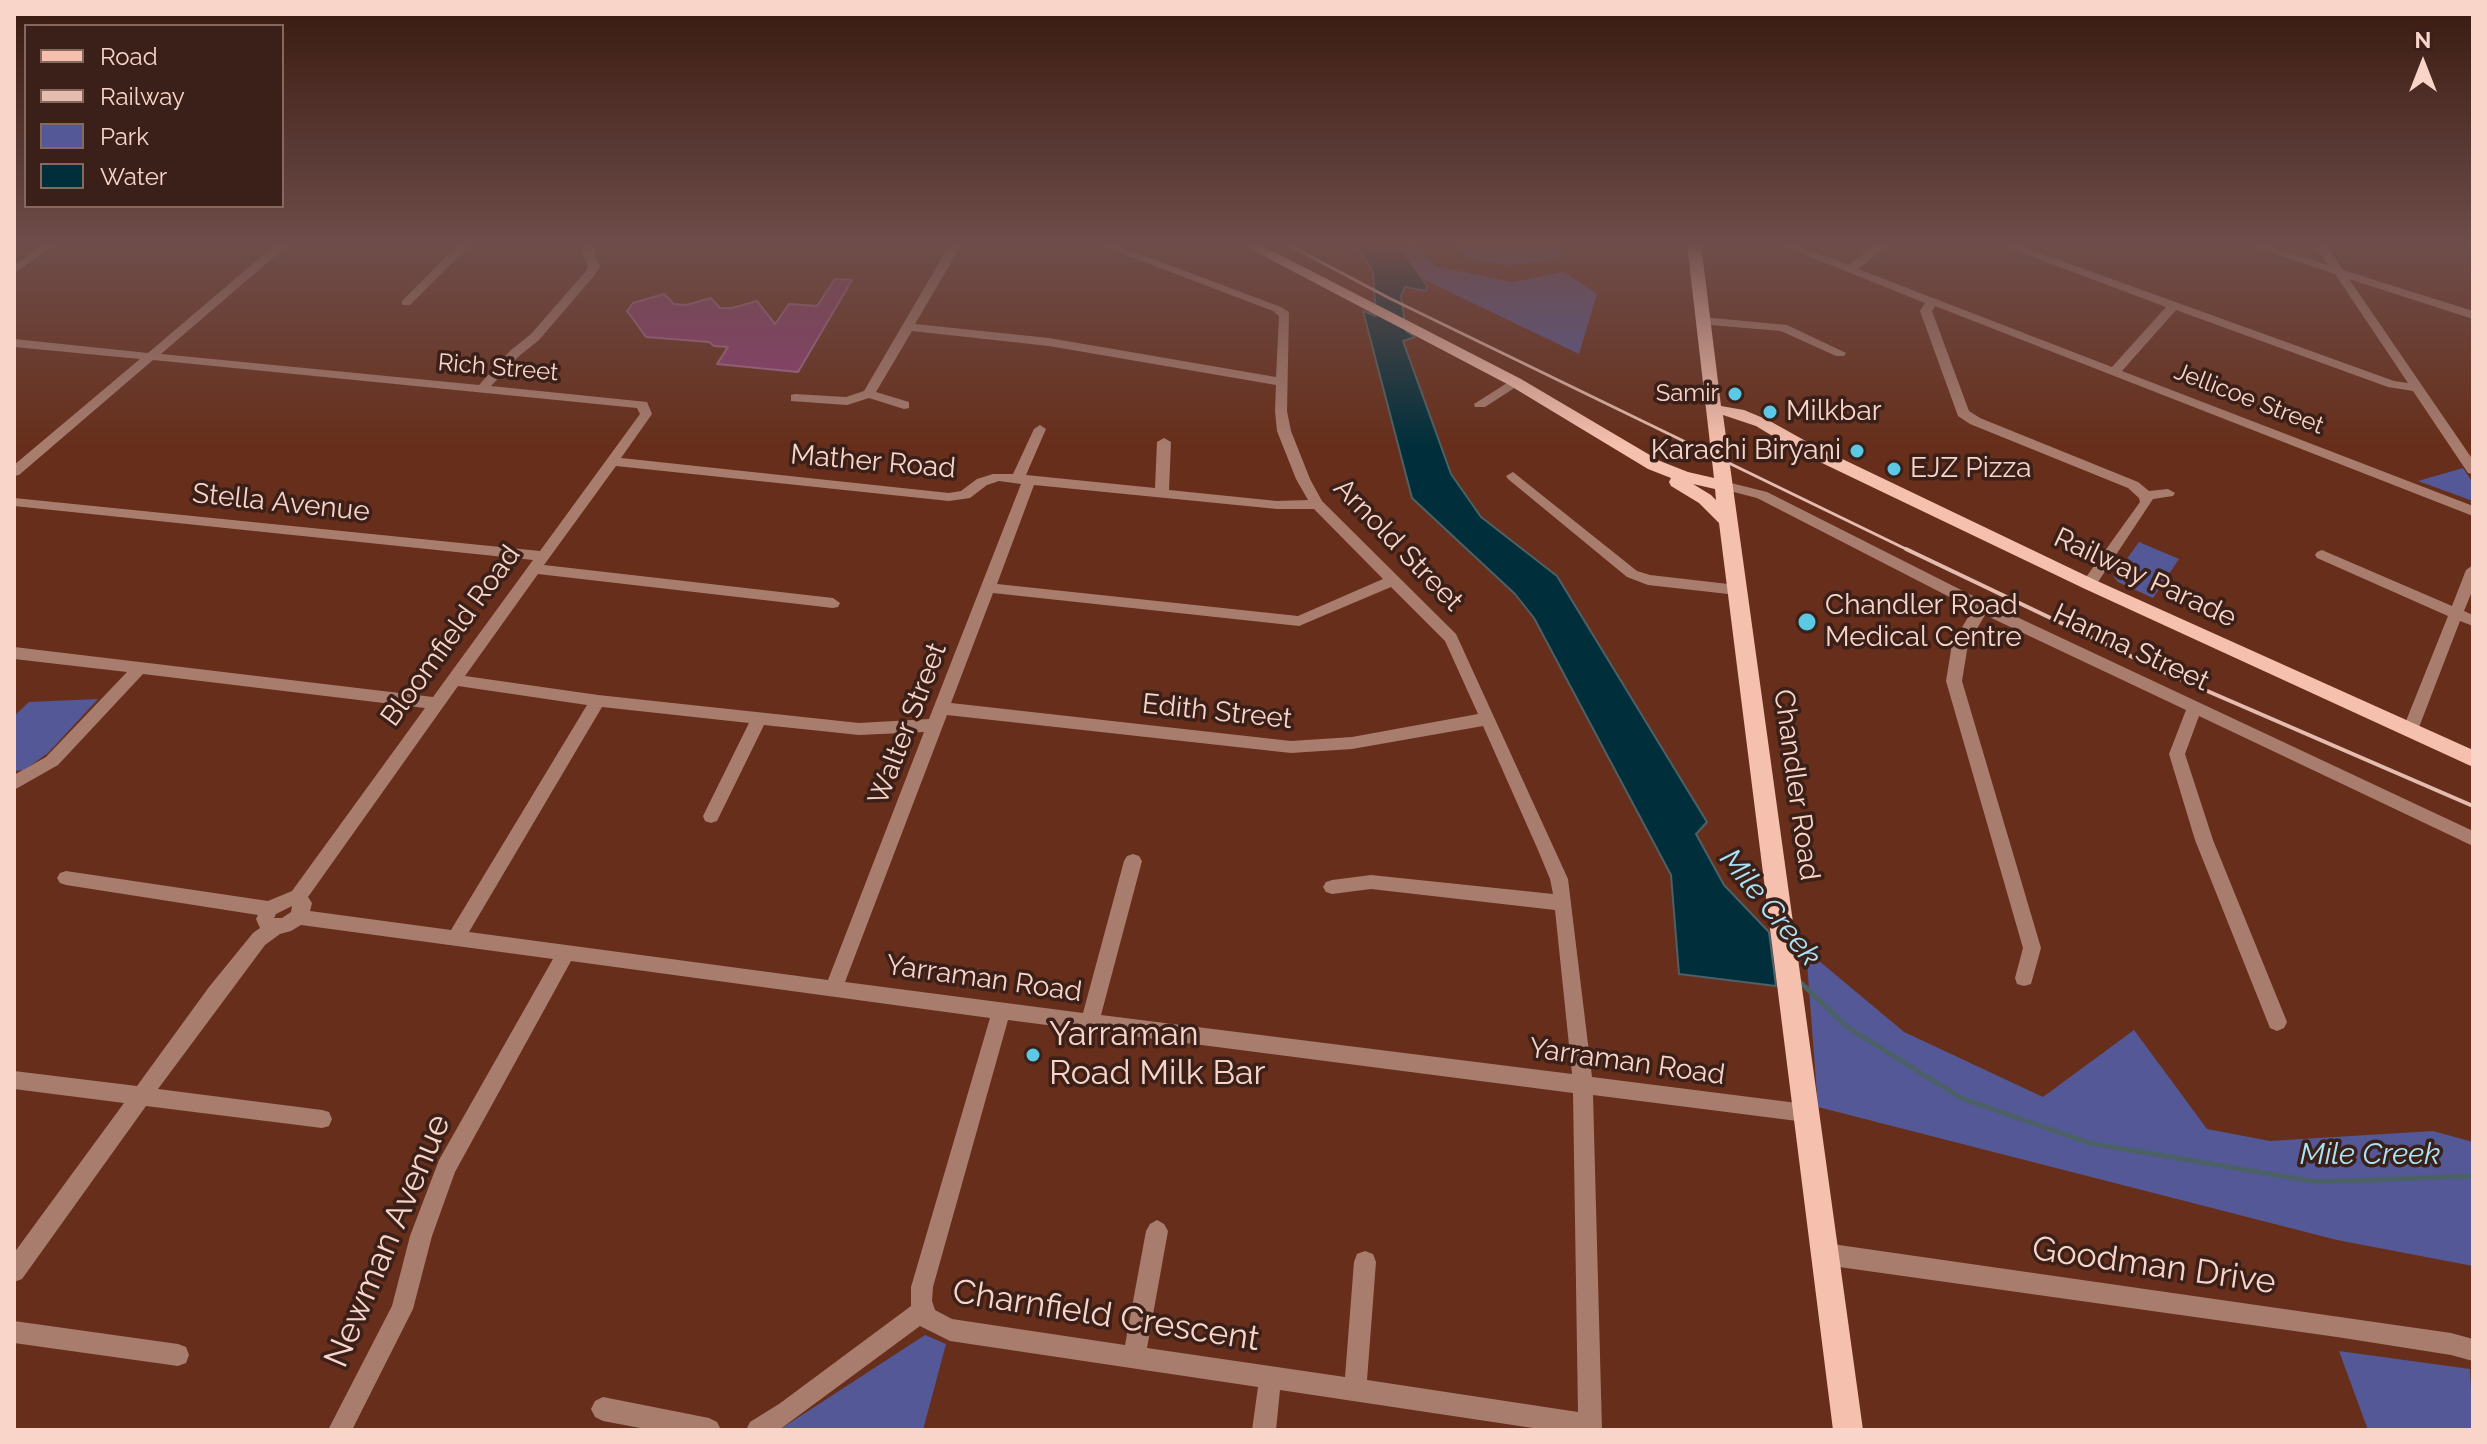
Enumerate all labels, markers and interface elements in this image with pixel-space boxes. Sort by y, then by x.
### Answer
legend [24,24,284,208]
north arrow [2383,24,2463,104]
text: N [2415,27,2431,53]
text: Road [100,42,158,71]
text: Railway [100,82,185,111]
text: Park [100,122,149,151]
text: Water [100,162,167,191]
street label: Rich Street [437,348,559,388]
street label: Jellicoe Street [2170,357,2328,441]
place label: Samir [1656,380,1719,408]
marker: Samir [1726,385,1744,403]
place label: Milkbar [1786,395,1881,429]
marker: Milkbar [1761,403,1779,421]
place label: Karachi Biryani [1651,434,1841,468]
street label: Mather Road [789,438,957,486]
marker: Karachi Biryani [1848,442,1866,460]
place label: EJZ Pizza [1910,452,2032,486]
marker: EJZ Pizza [1885,460,1903,478]
street label: Arnold Street [1326,472,1470,618]
street label: Stella Avenue [191,477,371,529]
street label: Railway Parade [2048,521,2242,635]
street label: Bloomfield Road [374,539,528,733]
place label: Chandler Road Medical Centre [1825,589,2022,655]
street label: Hanna Street [2048,597,2214,699]
marker: Chandler Road Medical Centre [1796,611,1818,633]
street label: Walter Street [862,638,954,810]
street label: Edith Street [1140,687,1294,737]
street label: Chandler Road [1766,687,1826,883]
water label: Mile Creek [1712,842,1828,974]
street label: Yarraman Road [884,949,1084,1009]
place label: Yarraman Road Milk Bar [1049,1015,1265,1094]
street label: Yarraman Road [1527,1032,1727,1092]
marker: Yarraman Road Milk Bar [1024,1046,1042,1064]
street label: Newman Avenue [316,1108,460,1374]
water label: Mile Creek [2300,1137,2440,1173]
street label: Goodman Drive [2030,1229,2278,1303]
street label: Charnfield Crescent [950,1272,1262,1360]

